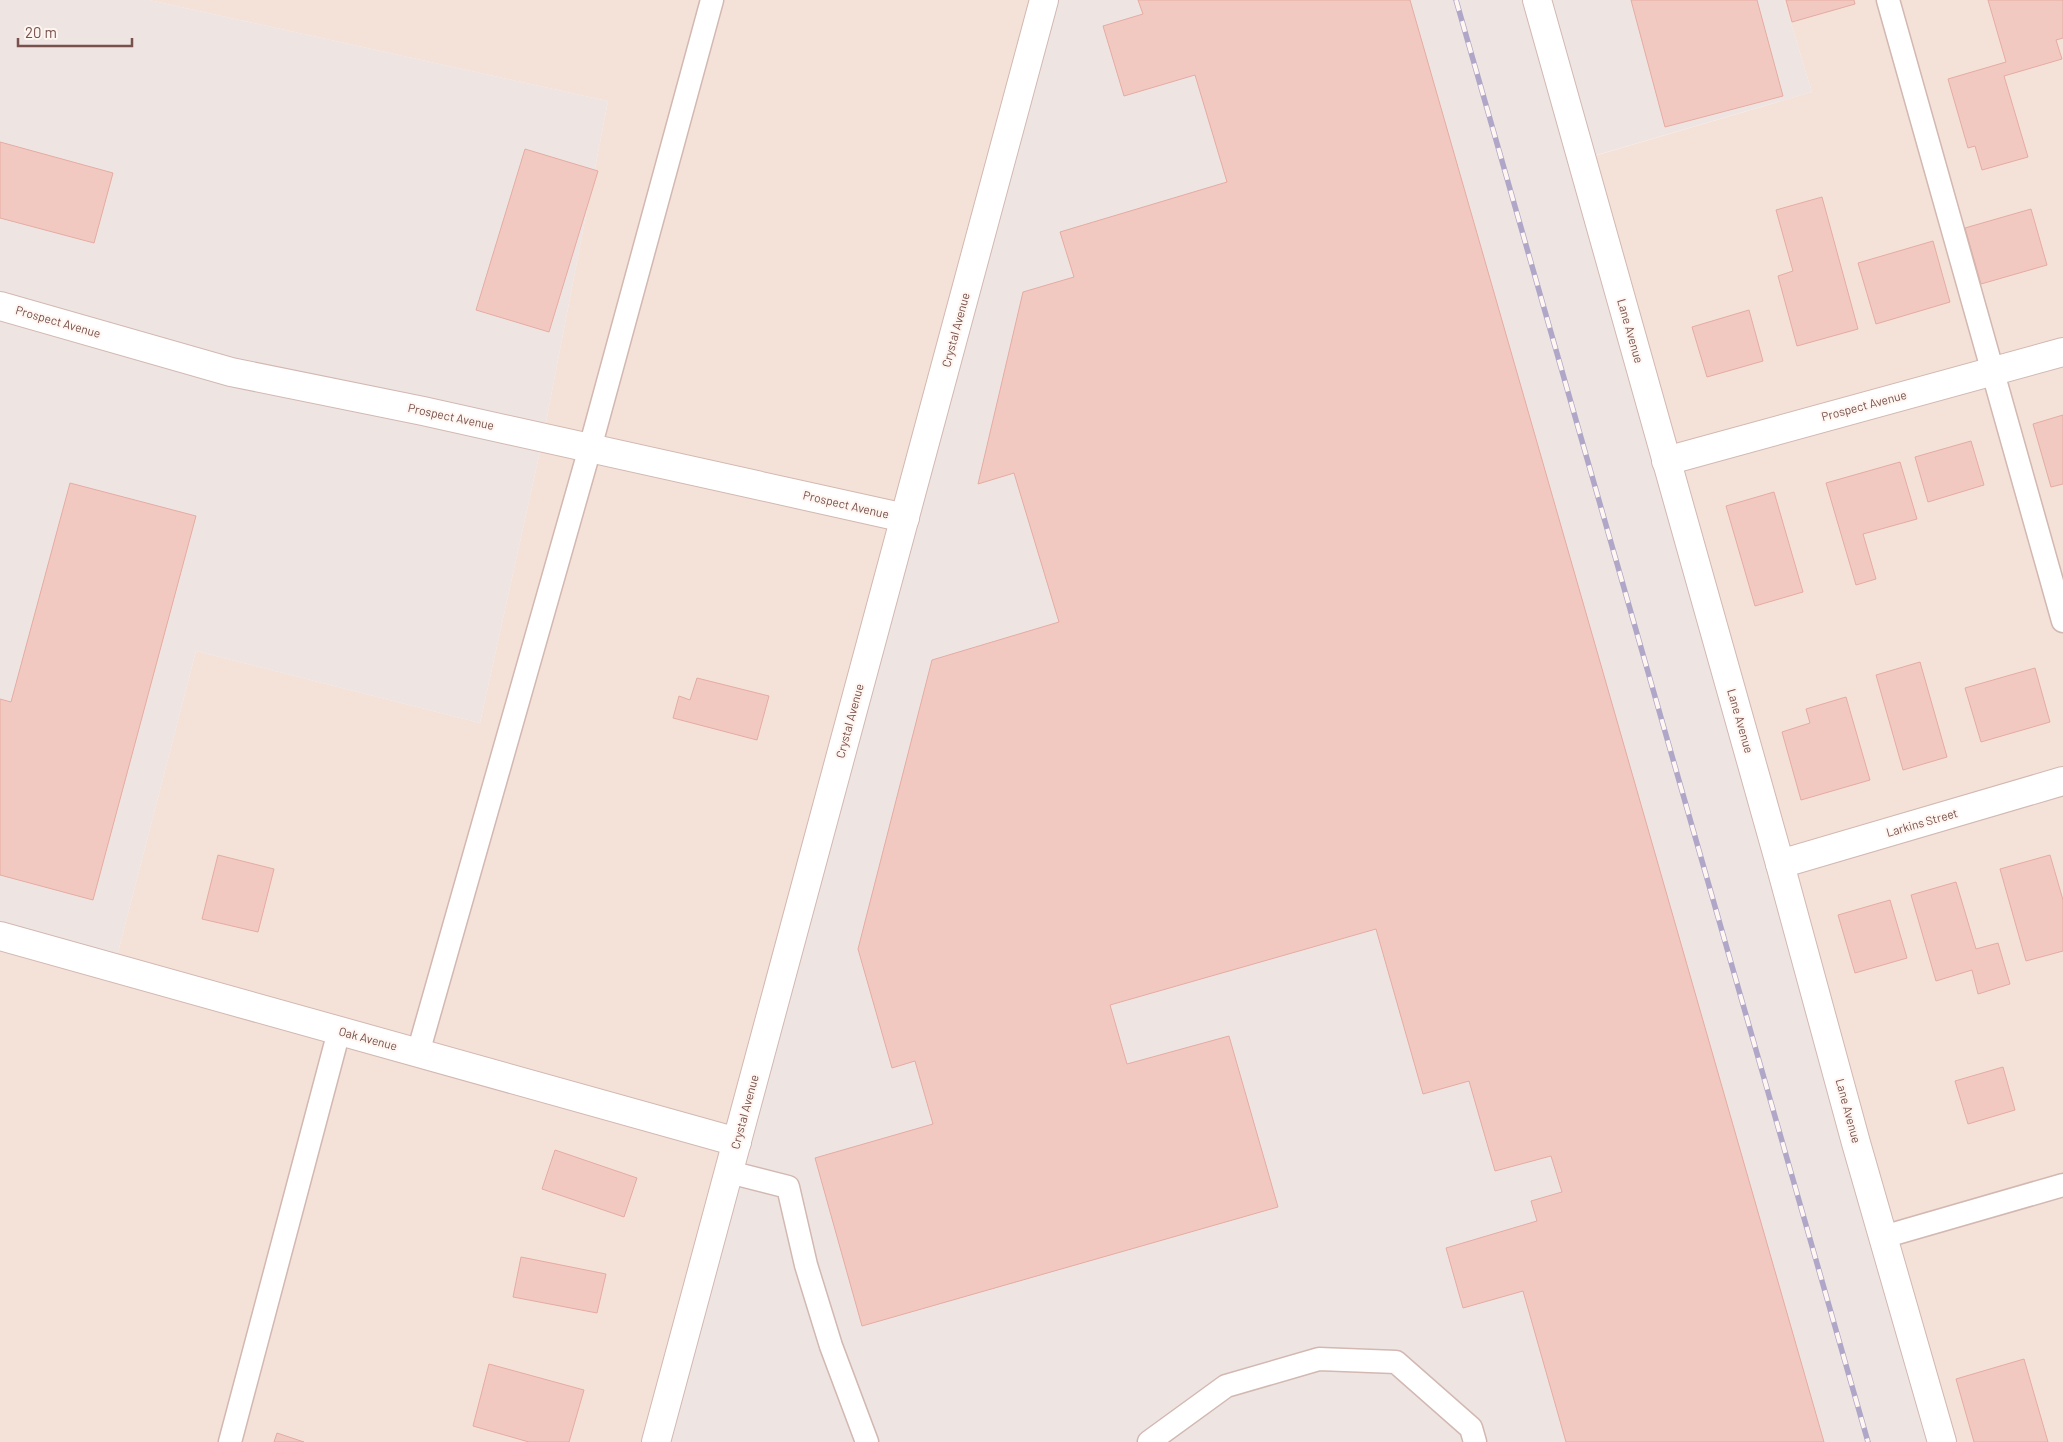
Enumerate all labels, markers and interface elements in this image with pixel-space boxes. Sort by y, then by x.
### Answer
scale bar [18,15,131,47]
text: 20 m [25,23,57,41]
street label: Crystal Avenue [938,291,972,369]
street label: Lane Avenue [1615,297,1647,365]
street label: Prospect Avenue [14,302,102,340]
street label: Prospect Avenue [1820,387,1908,423]
street label: Prospect Avenue [407,400,496,432]
street label: Prospect Avenue [802,487,891,521]
street label: Crystal Avenue [832,682,866,760]
street label: Lane Avenue [1725,687,1757,755]
street label: Larkins Street [1884,805,1959,839]
street label: Oak Avenue [337,1023,399,1053]
street label: Crystal Avenue [727,1073,761,1151]
street label: Lane Avenue [1834,1077,1864,1145]

